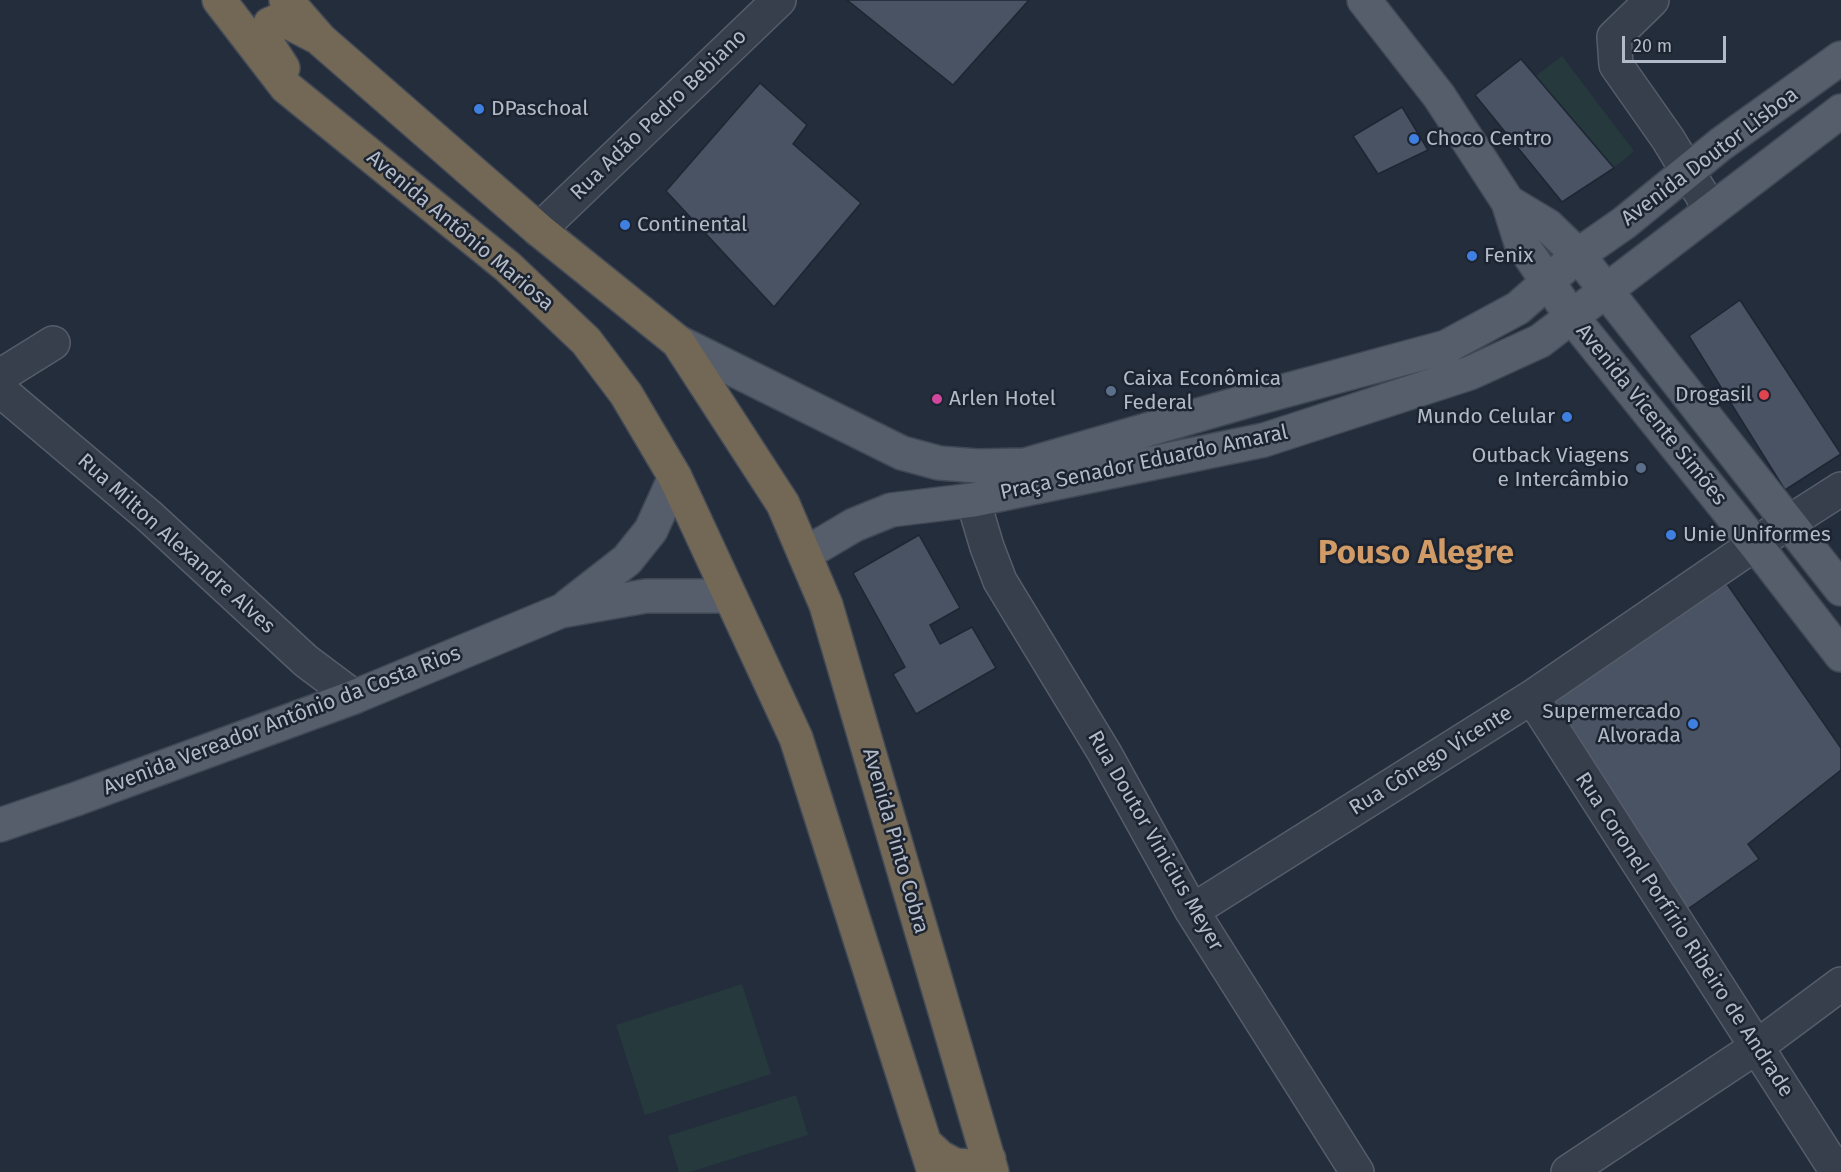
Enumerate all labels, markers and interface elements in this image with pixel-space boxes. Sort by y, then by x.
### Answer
street label: Rua Adão Pedro Bebiano [566,24,752,206]
scale bar [1625,24,1728,62]
text: 20 m [1633,35,1672,57]
street label: Avenida Doutor Lisboa [1617,82,1803,232]
place label: DPaschoal [491,96,588,122]
marker: DPaschoal [472,102,486,116]
place label: Choco Centro [1426,126,1552,152]
marker: Choco Centro [1407,132,1421,146]
street label: Avenida Antônio Mariosa [361,145,559,317]
place label: Continental [637,212,747,238]
marker: Continental [618,218,632,232]
place label: Fenix [1484,243,1533,269]
marker: Fenix [1465,249,1479,263]
street label: Avenida Vicente Simões [1570,319,1732,511]
place label: Caixa Econômica Federal [1123,366,1281,416]
place label: Drogasil [1675,382,1752,408]
marker: Caixa Econômica Federal [1104,384,1118,398]
place label: Arlen Hotel [949,386,1056,412]
marker: Drogasil [1757,388,1771,402]
marker: Arlen Hotel [930,392,944,406]
place label: Mundo Celular [1417,404,1555,430]
marker: Mundo Celular [1560,410,1574,424]
street label: Praça Senador Eduardo Amaral [998,420,1290,506]
place label: Outback Viagens e Intercâmbio [1472,443,1629,493]
street label: Rua Milton Alexandre Alves [72,449,280,639]
marker: Outback Viagens e Intercâmbio [1634,461,1648,475]
place label: Unie Uniformes [1683,522,1831,548]
marker: Unie Uniformes [1664,528,1678,542]
district label: Pouso Alegre [1318,534,1514,574]
street label: Avenida Vereador Antônio da Costa Rios [100,641,464,801]
place label: Supermercado Alvorada [1542,699,1681,749]
street label: Rua Cônego Vicente [1345,701,1517,821]
marker: Supermercado Alvorada [1686,717,1700,731]
street label: Rua Doutor Vinicius Meyer [1082,726,1228,956]
street label: Avenida Pinto Cobra [856,745,934,937]
street label: Rua Coronel Porfírio Ribeiro de Andrade [1569,768,1799,1102]

